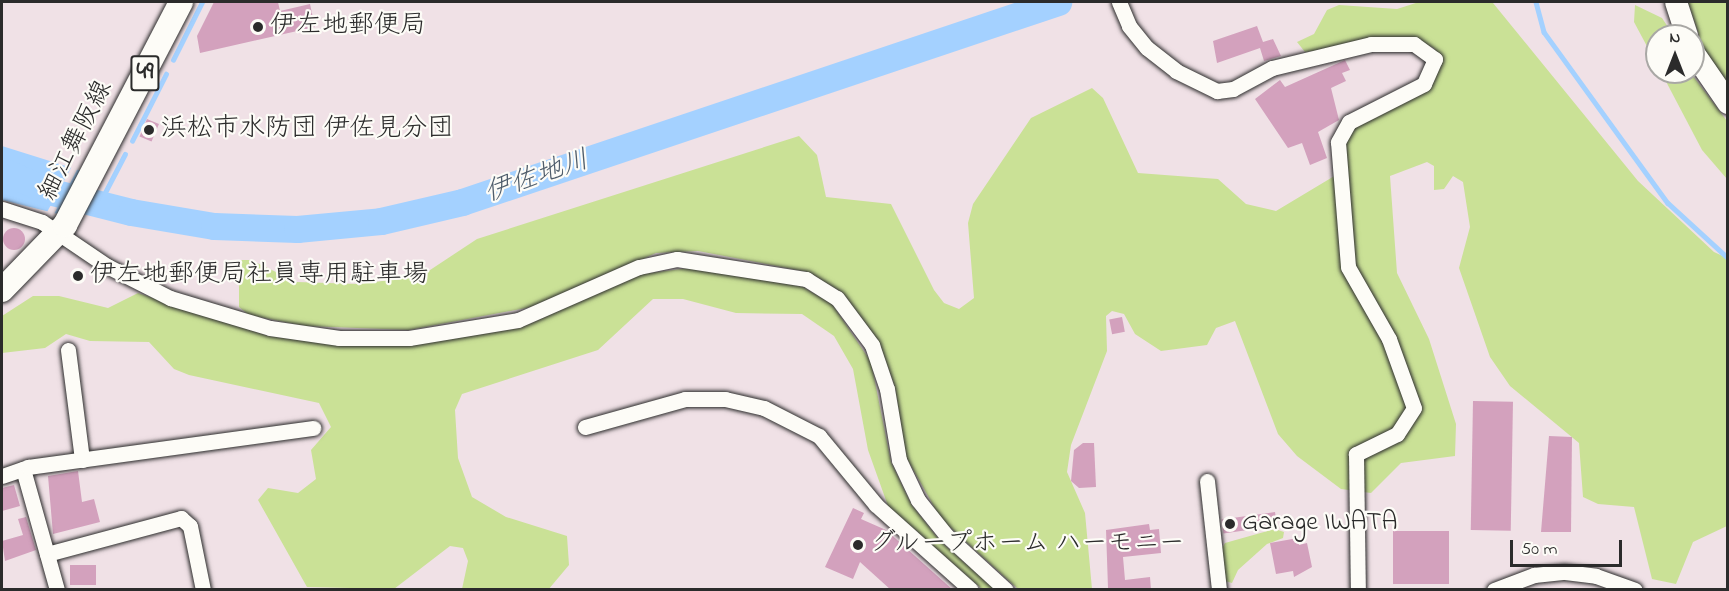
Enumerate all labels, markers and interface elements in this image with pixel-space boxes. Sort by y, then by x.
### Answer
place label: 伊左地郵便局 [270,11,426,43]
marker: 伊左地郵便局 [251,20,265,34]
north arrow [1645,24,1705,84]
text: N [1670,26,1680,50]
road number: 49 [130,52,160,94]
street label: 細江舞阪線 [34,76,120,206]
place label: 浜松市水防団 伊佐見分団 [161,114,453,146]
marker: 浜松市水防団 伊佐見分団 [142,123,156,137]
water label: 伊佐地川 [481,144,593,210]
place label: 伊左地郵便局社員専用駐車場 [90,260,428,292]
marker: 伊左地郵便局社員専用駐車場 [71,269,85,283]
place label: Garage IWATA [1242,508,1397,540]
marker: Garage IWATA [1223,517,1237,531]
scale bar [1513,528,1626,566]
place label: グループホーム ハーモニー [870,529,1189,561]
text: 50 m [1521,537,1558,563]
marker: グループホーム ハーモニー [851,538,865,552]

